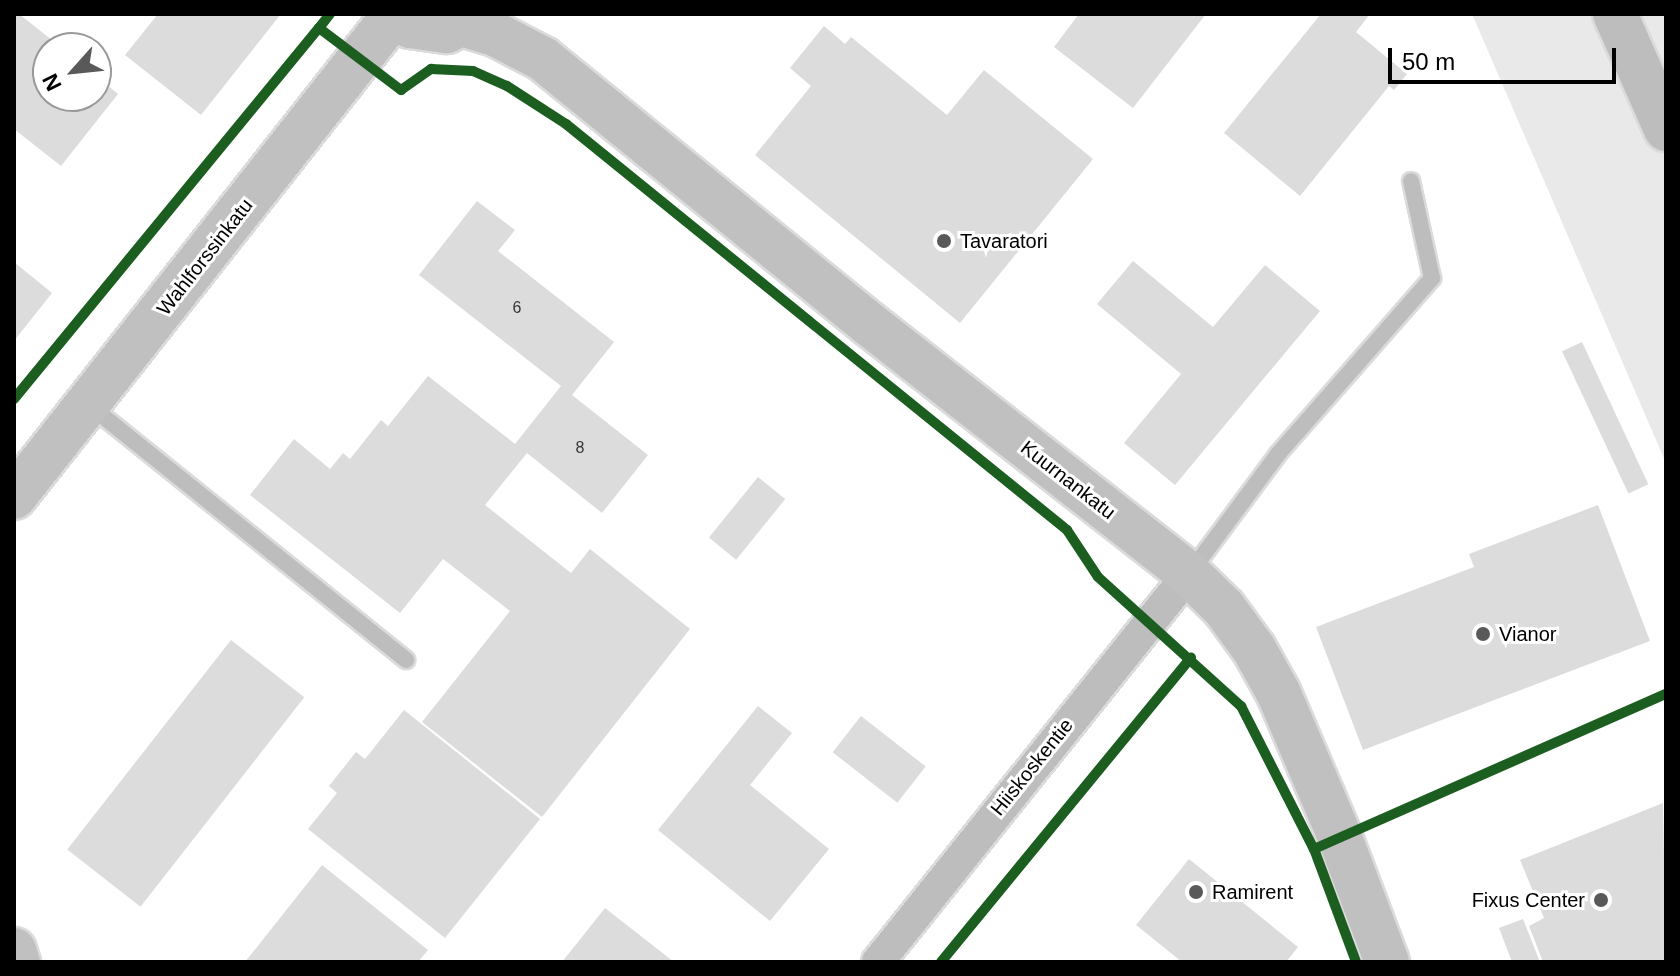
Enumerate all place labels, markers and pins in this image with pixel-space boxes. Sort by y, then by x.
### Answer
place label: Tavaratori [960,229,1048,253]
marker: Tavaratori [935,232,953,250]
place label: Vianor [1499,622,1556,646]
marker: Vianor [1474,625,1492,643]
place label: Ramirent [1212,880,1293,904]
marker: Ramirent [1187,883,1205,901]
place label: Fixus Center [1472,888,1585,912]
marker: Fixus Center [1592,891,1610,909]

